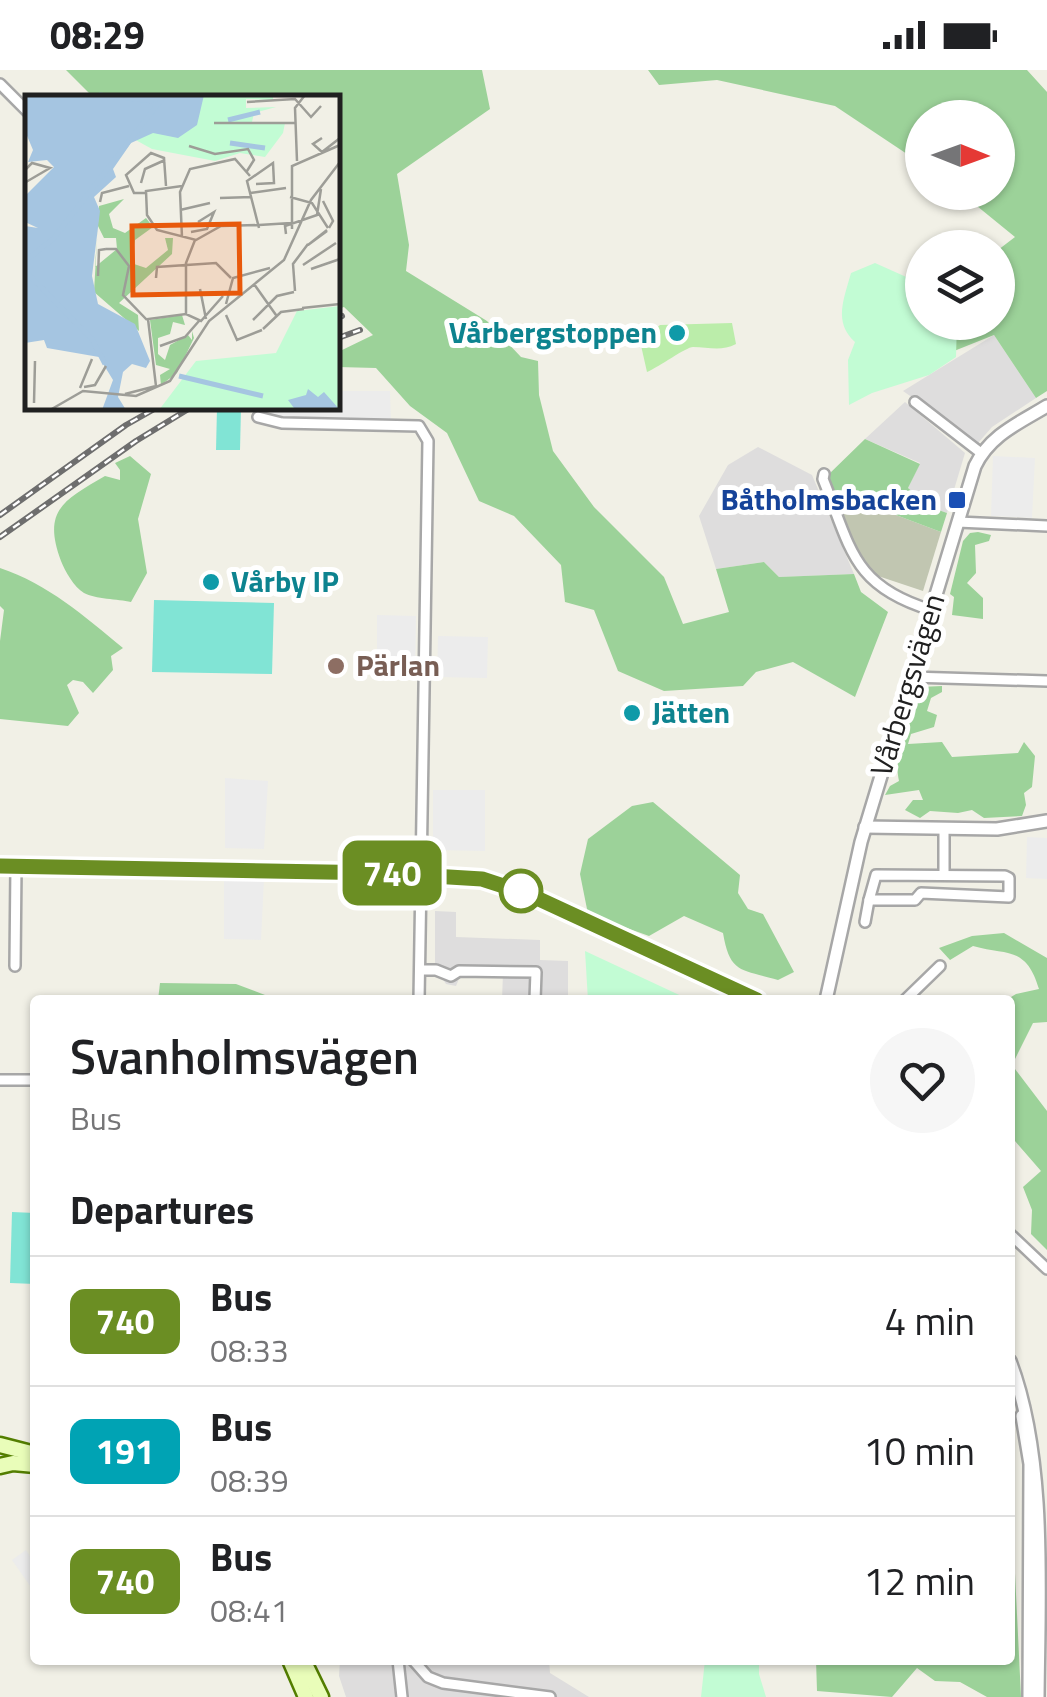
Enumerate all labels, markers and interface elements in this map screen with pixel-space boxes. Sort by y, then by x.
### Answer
text: 08:29 [50,6,145,64]
inset map [25,95,340,410]
north arrow [905,100,1015,210]
map controls [905,100,1015,340]
button: layers [905,230,1015,340]
place label: Vårbergstoppen [449,309,657,355]
marker: Vårbergstoppen [666,322,688,344]
place label: Båtholmsbacken [720,476,937,522]
marker: Båtholmsbacken [946,489,968,511]
place label: Vårby IP [231,558,339,604]
marker: Vårby IP [200,571,222,593]
street label: Vårbergsvägen [858,588,957,781]
place label: Pärlan [356,642,440,688]
marker: Pärlan [325,655,347,677]
place label: Jätten [652,689,730,735]
marker: Jätten [621,702,643,724]
line badge: 740 [334,840,450,906]
text: 740 [363,846,421,900]
unlabelled marker [500,870,542,912]
text: Svanholmsvägen [70,1020,419,1093]
button: heart [870,1028,975,1133]
text: Bus [70,1094,122,1142]
text: Departures [70,1181,254,1239]
text: Bus [210,1268,272,1326]
text: 4 min [885,1292,975,1350]
text: 740 [96,1294,154,1348]
text: 08:33 [210,1326,289,1374]
text: Bus [210,1398,272,1456]
text: 10 min [864,1422,975,1480]
text: 191 [96,1424,154,1478]
text: 08:39 [210,1456,289,1504]
text: Bus [210,1528,272,1586]
text: 12 min [864,1552,975,1610]
text: 740 [96,1554,154,1608]
text: 08:41 [210,1586,289,1634]

